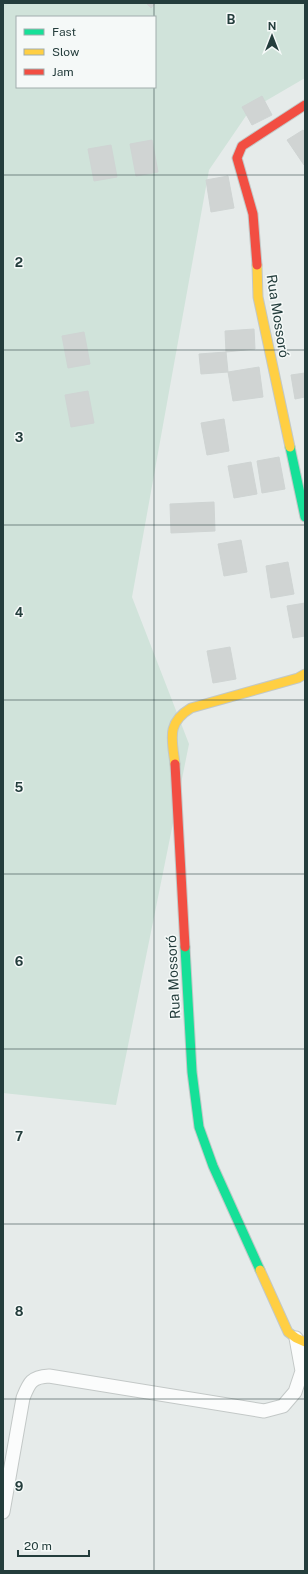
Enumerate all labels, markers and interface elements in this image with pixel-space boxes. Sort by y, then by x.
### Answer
text: B [227,12,236,27]
legend [16,16,156,88]
north arrow [252,16,292,56]
text: N [268,20,276,32]
text: Fast [52,25,77,39]
text: Slow [52,45,80,59]
text: Jam [52,65,74,79]
text: 2 [15,255,23,270]
street label: Rua Mossoró [264,273,292,359]
text: 3 [15,430,24,445]
text: 4 [15,605,24,620]
text: 5 [15,780,24,795]
street label: Rua Mossoró [163,934,183,1019]
text: 6 [15,954,24,969]
text: 7 [15,1129,23,1144]
text: 8 [15,1304,24,1319]
text: 9 [15,1479,23,1494]
scale bar [18,1532,89,1558]
text: 20 m [24,1539,52,1553]

